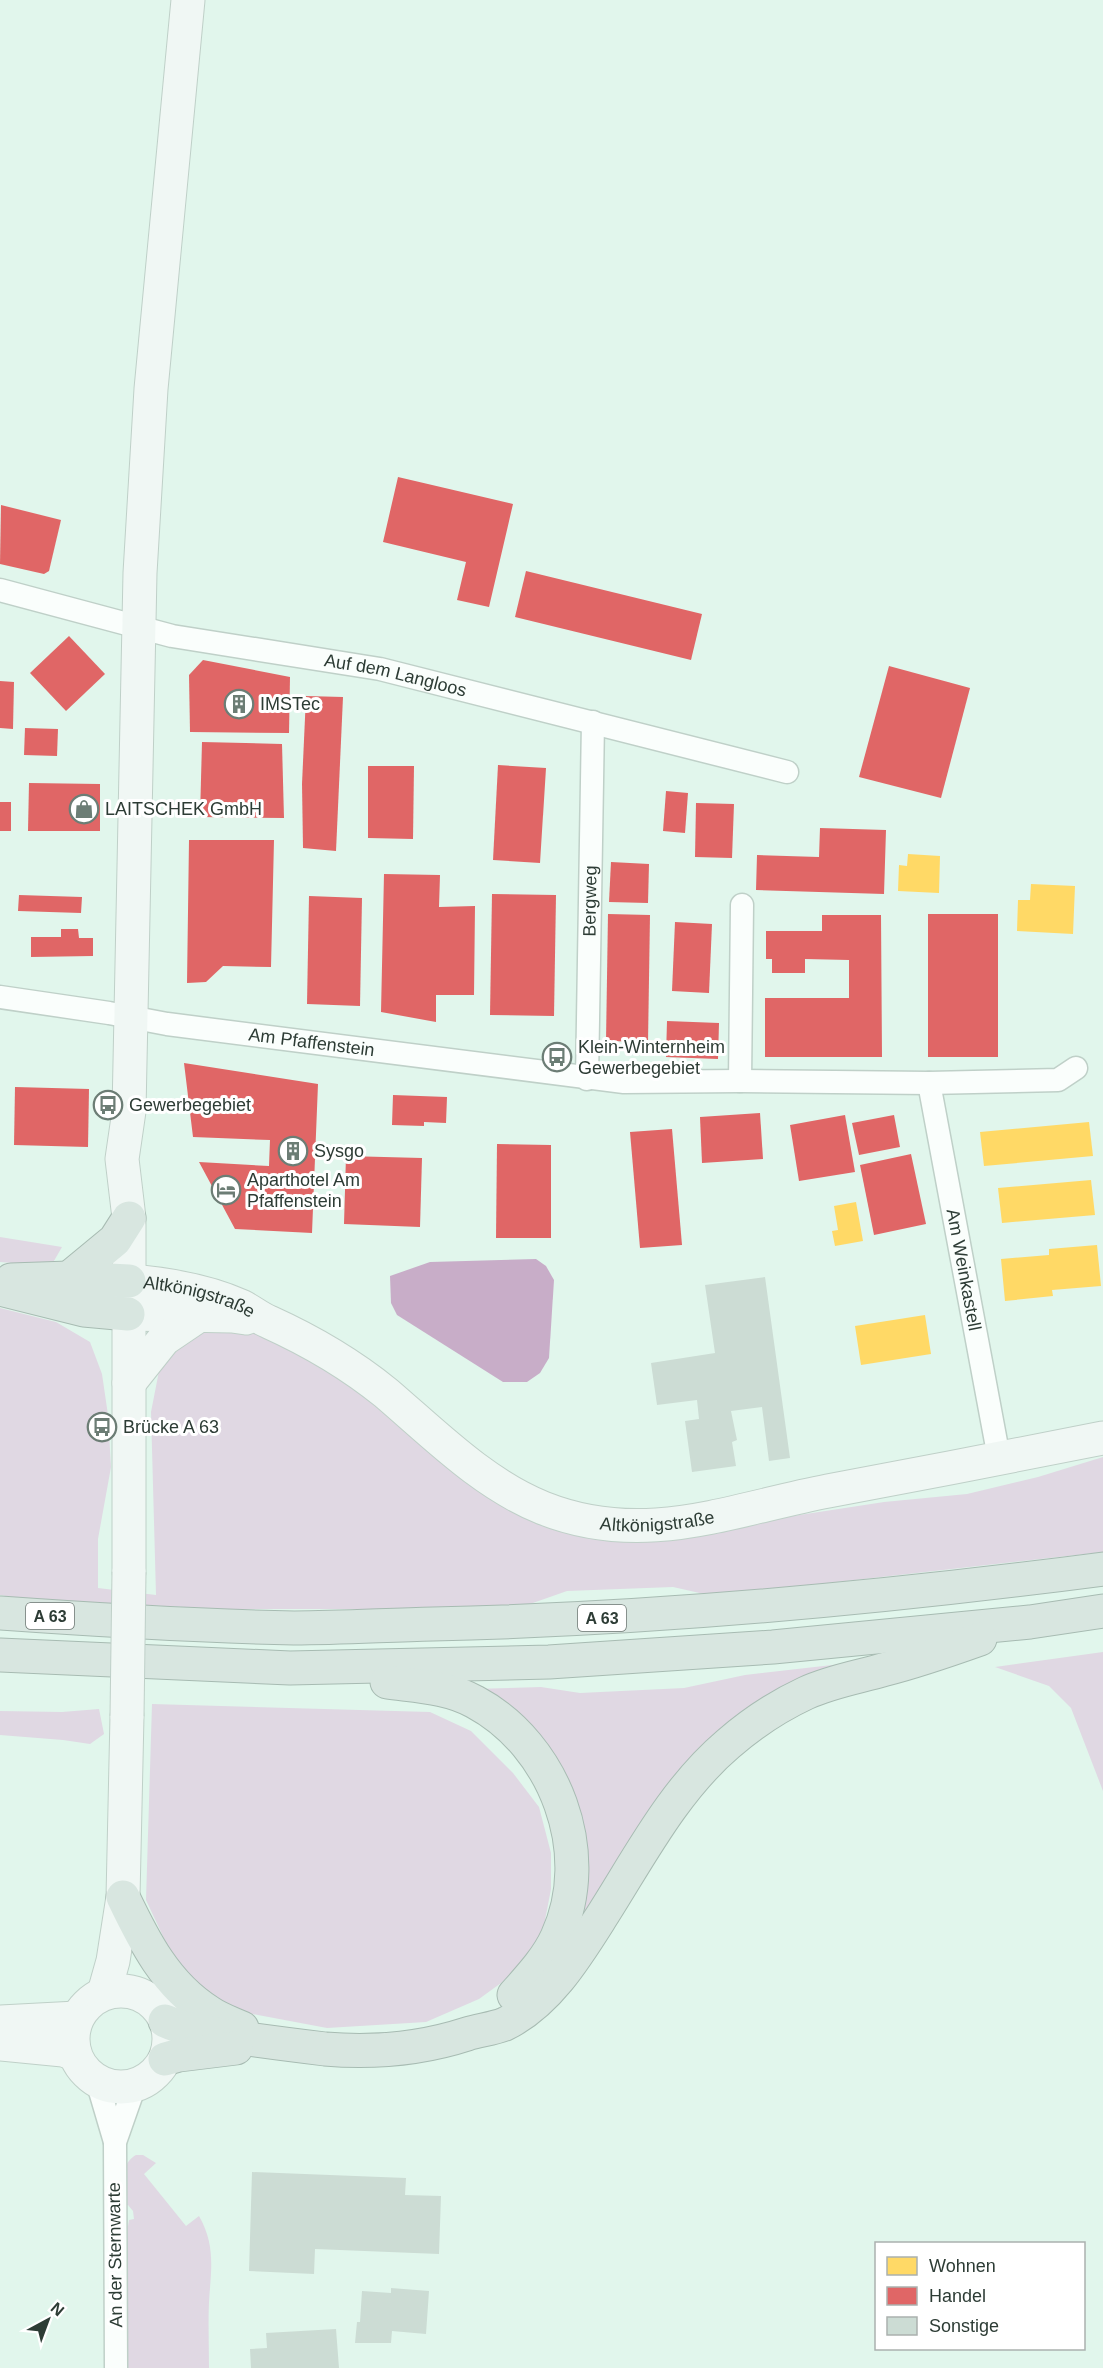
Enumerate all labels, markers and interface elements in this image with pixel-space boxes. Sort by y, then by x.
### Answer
street label: Auf dem Langloos [323,650,469,701]
building icon: IMSTec [223,688,255,720]
place label: IMSTec [260,694,320,714]
shop icon: LAITSCHEK GmbH [68,793,100,825]
place label: LAITSCHEK GmbH [105,799,262,819]
street label: Bergweg [579,865,601,937]
street label: Am Pfaffenstein [247,1024,376,1060]
place label: Klein-Winternheim Gewerbegebiet [578,1037,725,1078]
bus stop icon: Klein-Winternheim Gewerbegebiet [541,1041,573,1073]
bus stop icon: Gewerbegebiet [92,1089,124,1121]
place label: Gewerbegebiet [129,1095,251,1115]
building icon: Sysgo [277,1135,309,1167]
place label: Sysgo [314,1141,364,1161]
place label: Aparthotel Am Pfaffenstein [247,1170,360,1211]
hotel icon: Aparthotel Am Pfaffenstein [210,1174,242,1206]
street label: Am Weinkastell [943,1207,985,1332]
street label: Altkönigstraße [142,1272,259,1322]
bus stop icon: Brücke A 63 [86,1411,118,1443]
place label: Brücke A 63 [123,1417,219,1437]
street label: Altkönigstraße [599,1507,716,1536]
road number: A 63 [26,1603,74,1629]
road number: A 63 [578,1605,626,1631]
street label: An der Sternwarte [104,2182,126,2328]
legend [875,2242,1085,2350]
text: Wohnen [929,2256,996,2276]
text: Handel [929,2286,986,2306]
north arrow [18,2290,78,2350]
text: N [48,2299,67,2319]
text: Sonstige [929,2316,999,2336]

